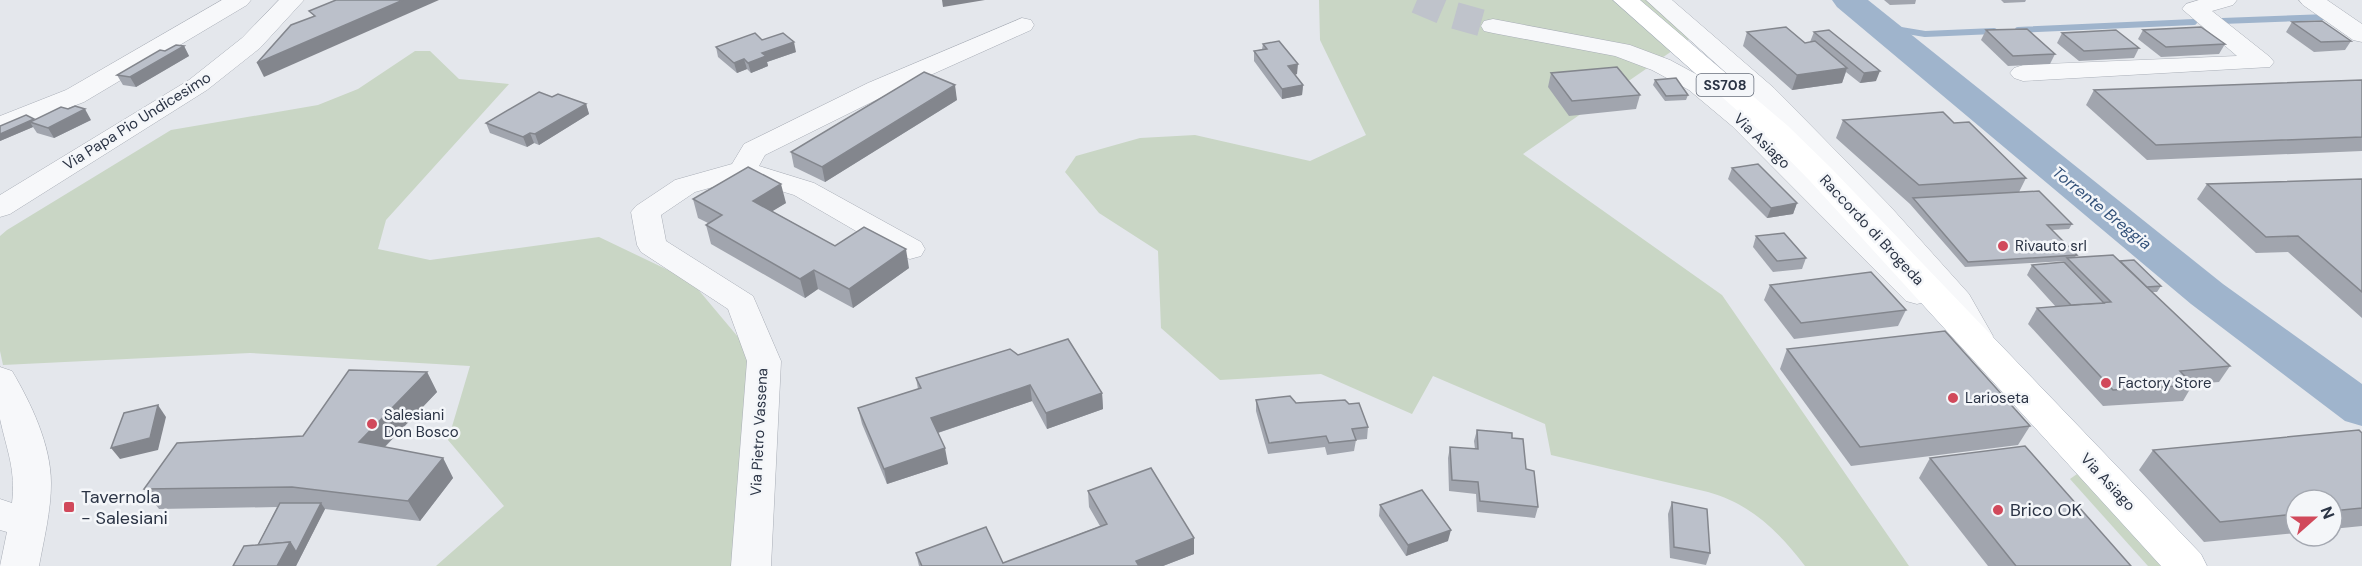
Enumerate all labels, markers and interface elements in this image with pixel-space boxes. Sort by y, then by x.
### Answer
street label: Via Papa Pio Undicesimo [59,67,215,175]
road number: SS708 [1696,74,1754,96]
street label: Via Asiago [1729,109,1795,173]
water label: Torrente Breggia [2048,162,2156,255]
street label: Raccordo di Brogeda [1815,170,1929,290]
place label: Rivauto srl [2015,236,2087,256]
marker: Rivauto srl [1996,239,2010,253]
street label: Via Pietro Vassena [746,368,772,496]
place label: Factory Store [2118,373,2212,393]
marker: Factory Store [2099,376,2113,390]
place label: Larioseta [1965,388,2029,408]
marker: Larioseta [1946,391,1960,405]
place label: Salesiani Don Bosco [384,405,459,442]
marker: Salesiani Don Bosco [365,417,379,431]
street label: Via Asiago [2076,449,2140,515]
place label: Tavernola - Salesiani [81,485,168,530]
north arrow [2284,488,2344,548]
place label: Brico OK [2010,498,2083,522]
marker: Tavernola - Salesiani [62,500,76,514]
marker: Brico OK [1991,503,2005,517]
text: N [2316,504,2339,522]

